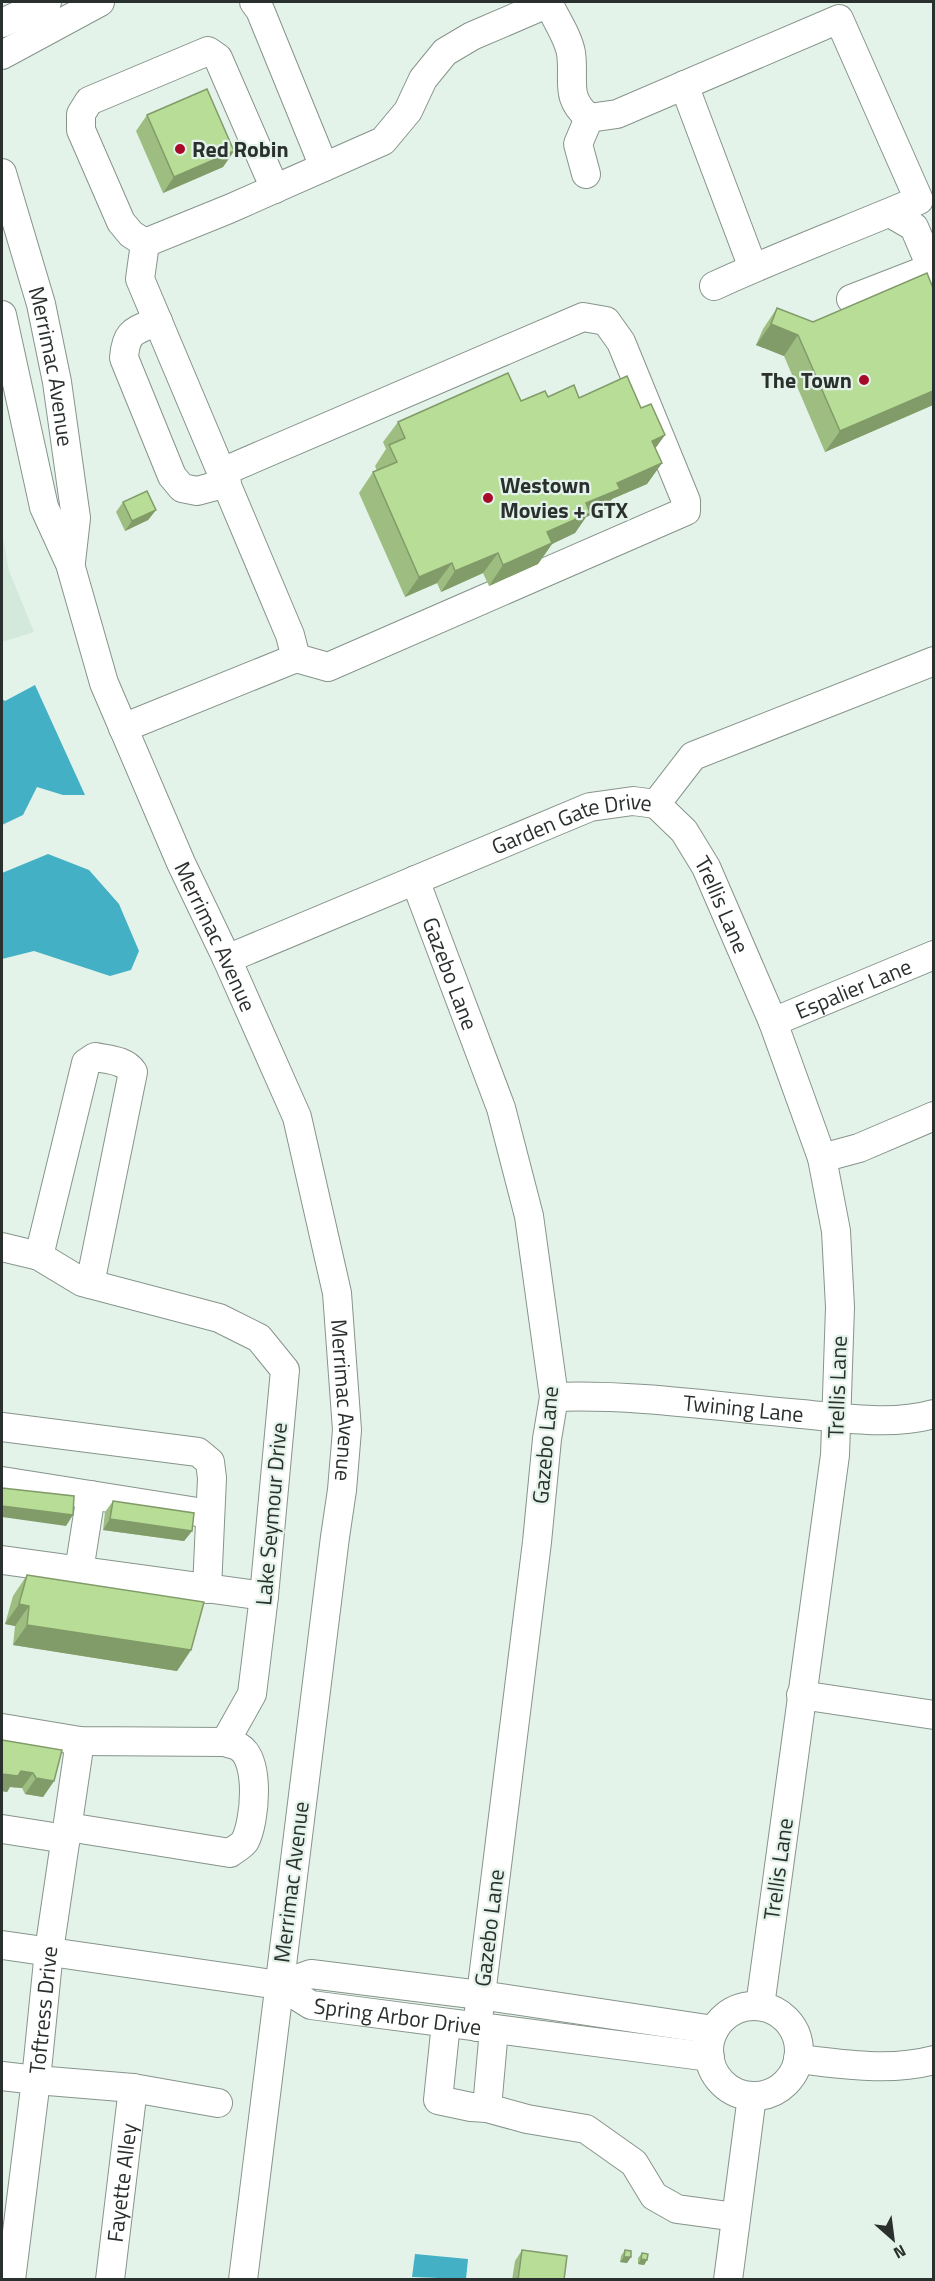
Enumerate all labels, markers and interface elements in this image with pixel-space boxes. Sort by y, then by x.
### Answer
place label: Red Robin [192,132,289,166]
marker: Red Robin [173,142,187,156]
street label: Merrimac Avenue [20,282,83,449]
place label: The Town [761,363,852,397]
marker: The Town [857,373,871,387]
place label: Westown Movies + GTX [500,468,629,527]
marker: Westown Movies + GTX [481,491,495,505]
street label: Garden Gate Drive [486,784,654,863]
street label: Trellis Lane [686,849,758,959]
street label: Merrimac Avenue [166,856,265,1017]
street label: Gazebo Lane [414,912,487,1035]
street label: Espalier Lane [790,949,917,1028]
street label: Merrimac Avenue [322,1318,364,1483]
street label: Trellis Lane [818,1335,856,1439]
street label: Gazebo Lane [523,1385,567,1505]
street label: Twining Lane [682,1385,805,1431]
street label: Lake Seymour Drive [246,1421,296,1607]
street label: Merrimac Avenue [264,1799,318,1965]
street label: Trellis Lane [754,1816,802,1922]
street label: Gazebo Lane [465,1867,513,1989]
street label: Toftress Drive [20,1944,66,2075]
street label: Spring Arbor Drive [312,1989,483,2044]
street label: Fayette Alley [98,2121,146,2244]
north arrow [863,2209,923,2269]
text: N [890,2239,911,2265]

